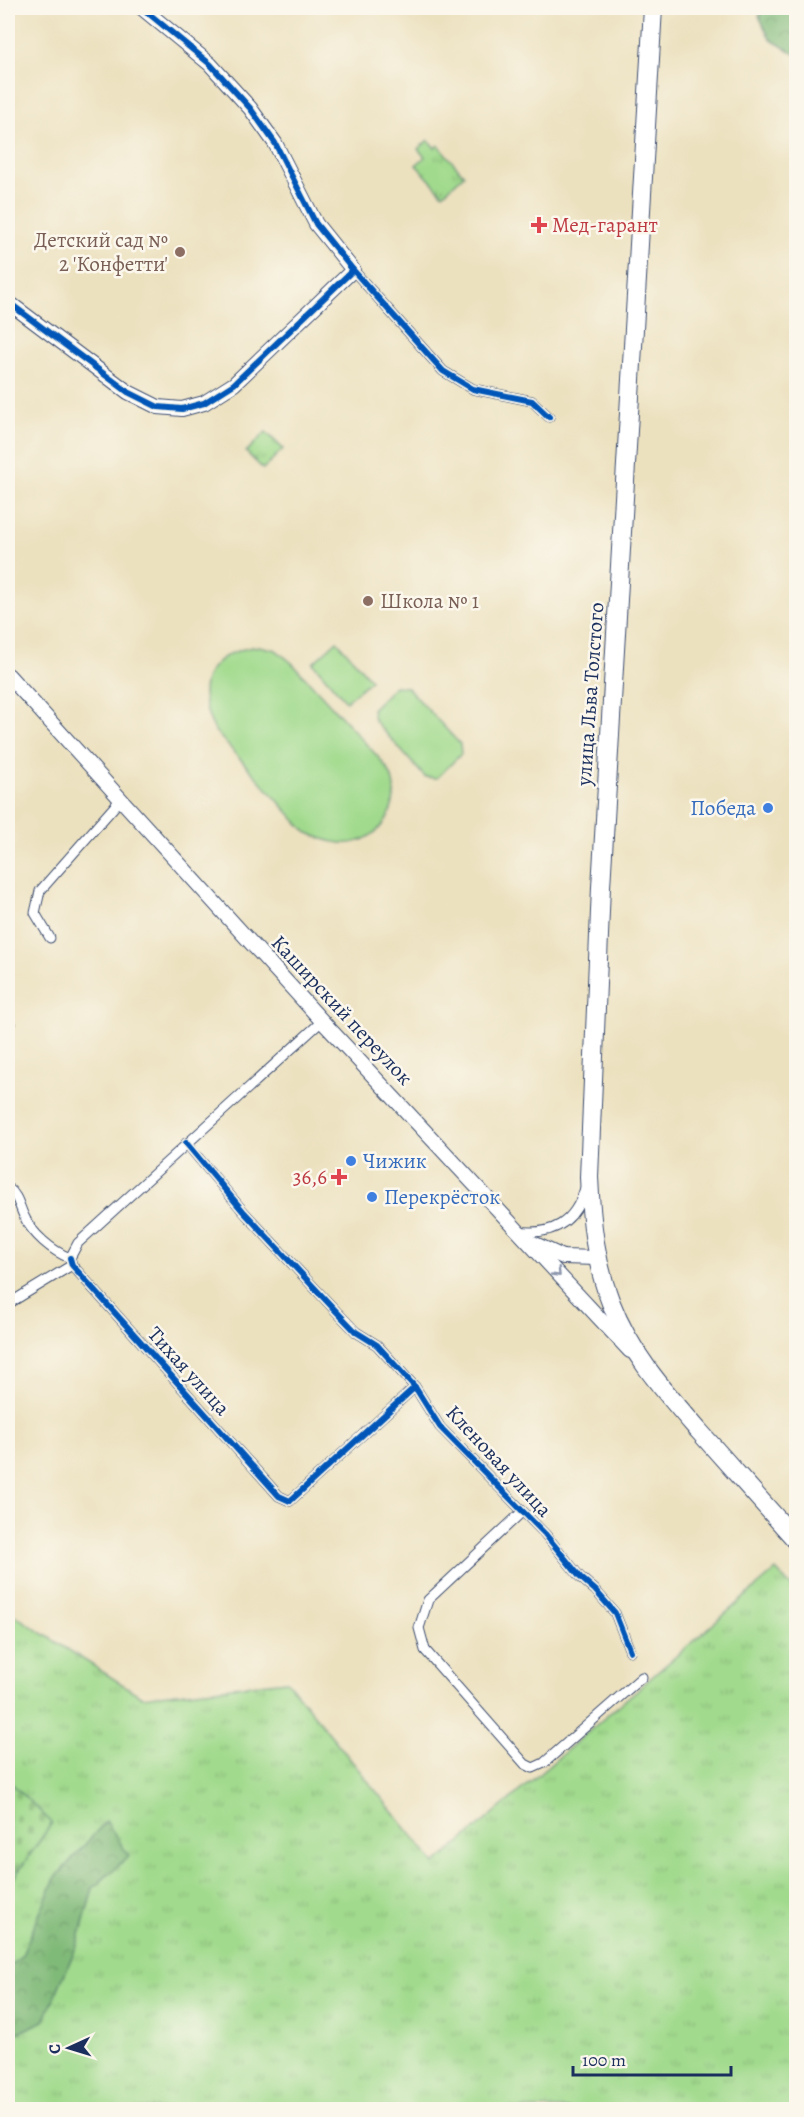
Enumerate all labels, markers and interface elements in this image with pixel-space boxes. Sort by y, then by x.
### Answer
place label: Мед-гарант [552,211,658,239]
marker: Мед-гарант [530,216,548,234]
place label: Детский сад № 2 'Конфетти' [34,226,168,278]
marker: Детский сад № 2 'Конфетти' [173,245,187,259]
place label: Школа № 1 [380,587,479,615]
marker: Школа № 1 [361,594,375,608]
street label: улица Льва Толстого [570,601,610,788]
place label: Победа [690,794,756,822]
marker: Победа [761,801,775,815]
street label: Каширский переулок [265,929,419,1091]
place label: Чижик [363,1147,427,1175]
marker: Чижик [344,1154,358,1168]
place label: 36,6 [293,1163,327,1191]
marker: 36,6 [332,1170,346,1184]
place label: Перекрёсток [384,1183,500,1211]
marker: Перекрёсток [365,1190,379,1204]
one-way arrow [550,1267,561,1277]
street label: Тихая улица [142,1321,237,1422]
street label: Кленовая улица [440,1399,558,1523]
north arrow [39,2018,99,2078]
scale bar [573,2039,730,2077]
text: С [44,2043,66,2055]
text: 100 m [582,2048,626,2072]

